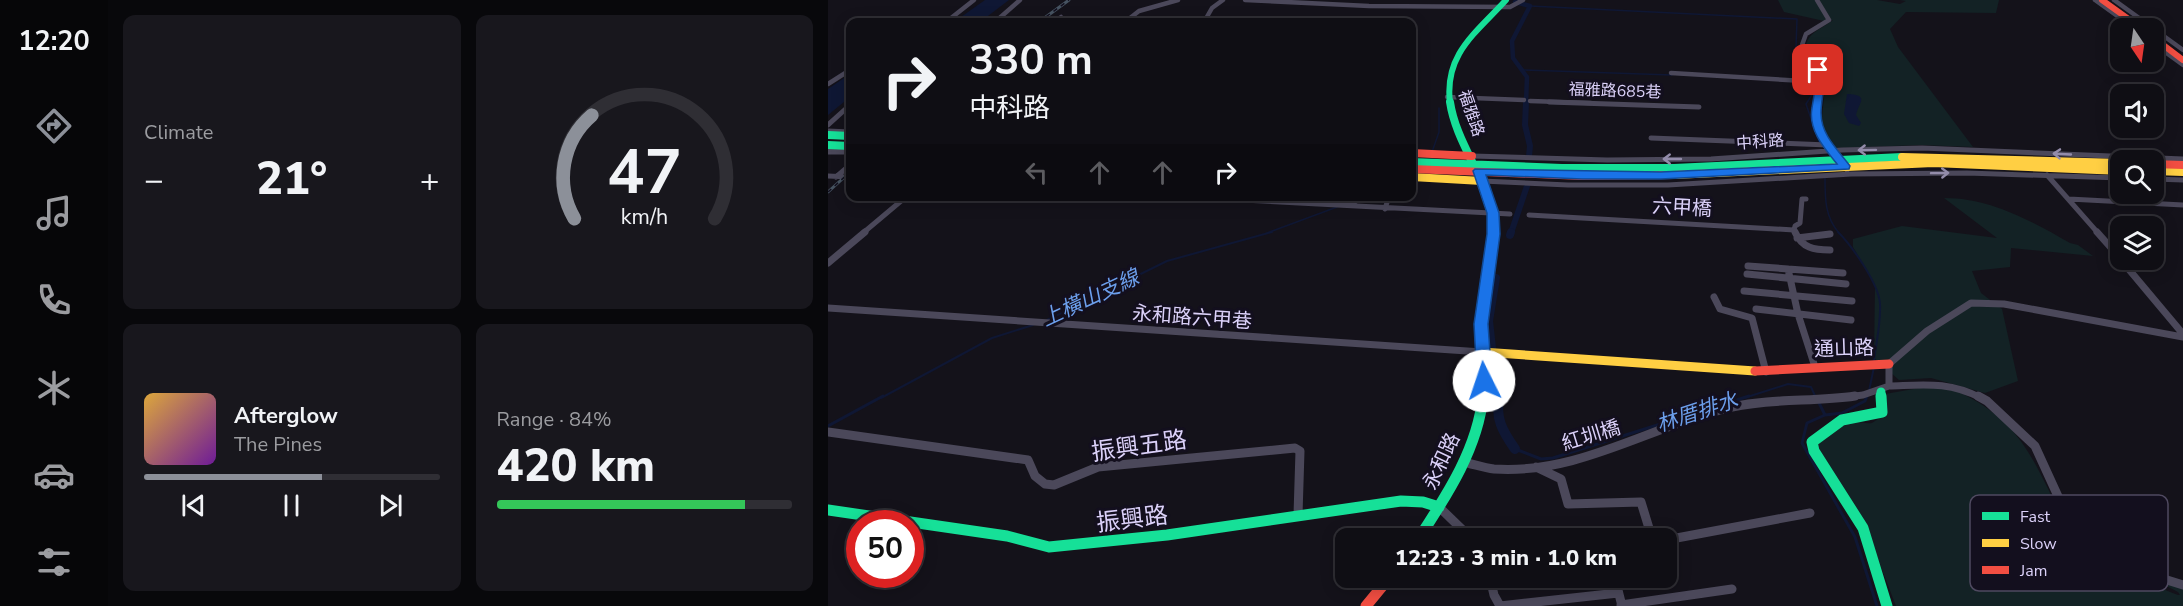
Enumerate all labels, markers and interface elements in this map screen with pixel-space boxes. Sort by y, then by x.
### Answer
north arrow [2110,18,2164,72]
map controls [2110,18,2164,270]
text: 12:20 [18,23,90,60]
text: 330 m [969,32,1093,89]
icon: right [870,42,948,120]
pin [1792,44,1843,95]
icon: arrive [1801,53,1834,86]
street label: 福雅路685巷 [1568,78,1662,104]
button: sound [2110,84,2164,138]
street label: 福雅路 [1453,87,1489,140]
text: 中科路 [969,90,1050,127]
icon: directions [33,105,75,147]
text: Climate [144,119,213,146]
street label: 中科路 [1735,129,1785,155]
text: 47 [607,130,682,215]
one-way arrow [1857,144,1877,155]
one-way arrow [2052,148,2072,159]
text: 21° [256,149,327,210]
button: search [2110,150,2164,204]
one-way arrow [1663,153,1683,165]
icon: left [1020,156,1053,189]
icon: ahead [1083,156,1116,189]
icon: ahead [1146,156,1179,189]
icon: right [1209,156,1242,189]
text: − [144,158,164,203]
text: + [420,158,440,203]
one-way arrow [1929,167,1949,179]
icon: music [33,192,75,234]
street label: 六甲橋 [1651,192,1713,223]
text: km/h [621,202,668,232]
button: layers [2110,216,2164,270]
water label: 上橫山支線 [1037,262,1145,333]
icon: phone [33,279,75,321]
street label: 永和路六甲巷 [1131,300,1253,335]
street label: 通山路 [1814,334,1874,363]
position arrow [1452,349,1516,413]
icon: climate [33,367,75,409]
water label: 林厝排水 [1653,385,1742,438]
text: Afterglow [234,401,338,431]
text: Range · 84% [497,406,612,433]
street label: 紅圳橋 [1559,414,1624,457]
street label: 振興五路 [1089,423,1189,469]
street label: 永和路 [1417,428,1466,494]
text: The Pines [234,431,322,458]
text: 420 km [497,436,655,497]
icon: car [33,454,75,496]
icon: previous [177,489,210,522]
icon: pause [275,489,308,522]
icon: next [374,489,407,522]
legend [1970,495,2168,591]
street label: 振興路 [1094,499,1170,539]
text: Fast [2020,506,2051,528]
speed limit sign: 50 [846,510,924,588]
text: Slow [2020,533,2057,555]
icon: filters [33,541,75,583]
text: 12:23 · 3 min · 1.0 km [1395,543,1617,573]
text: Jam [2019,560,2047,582]

